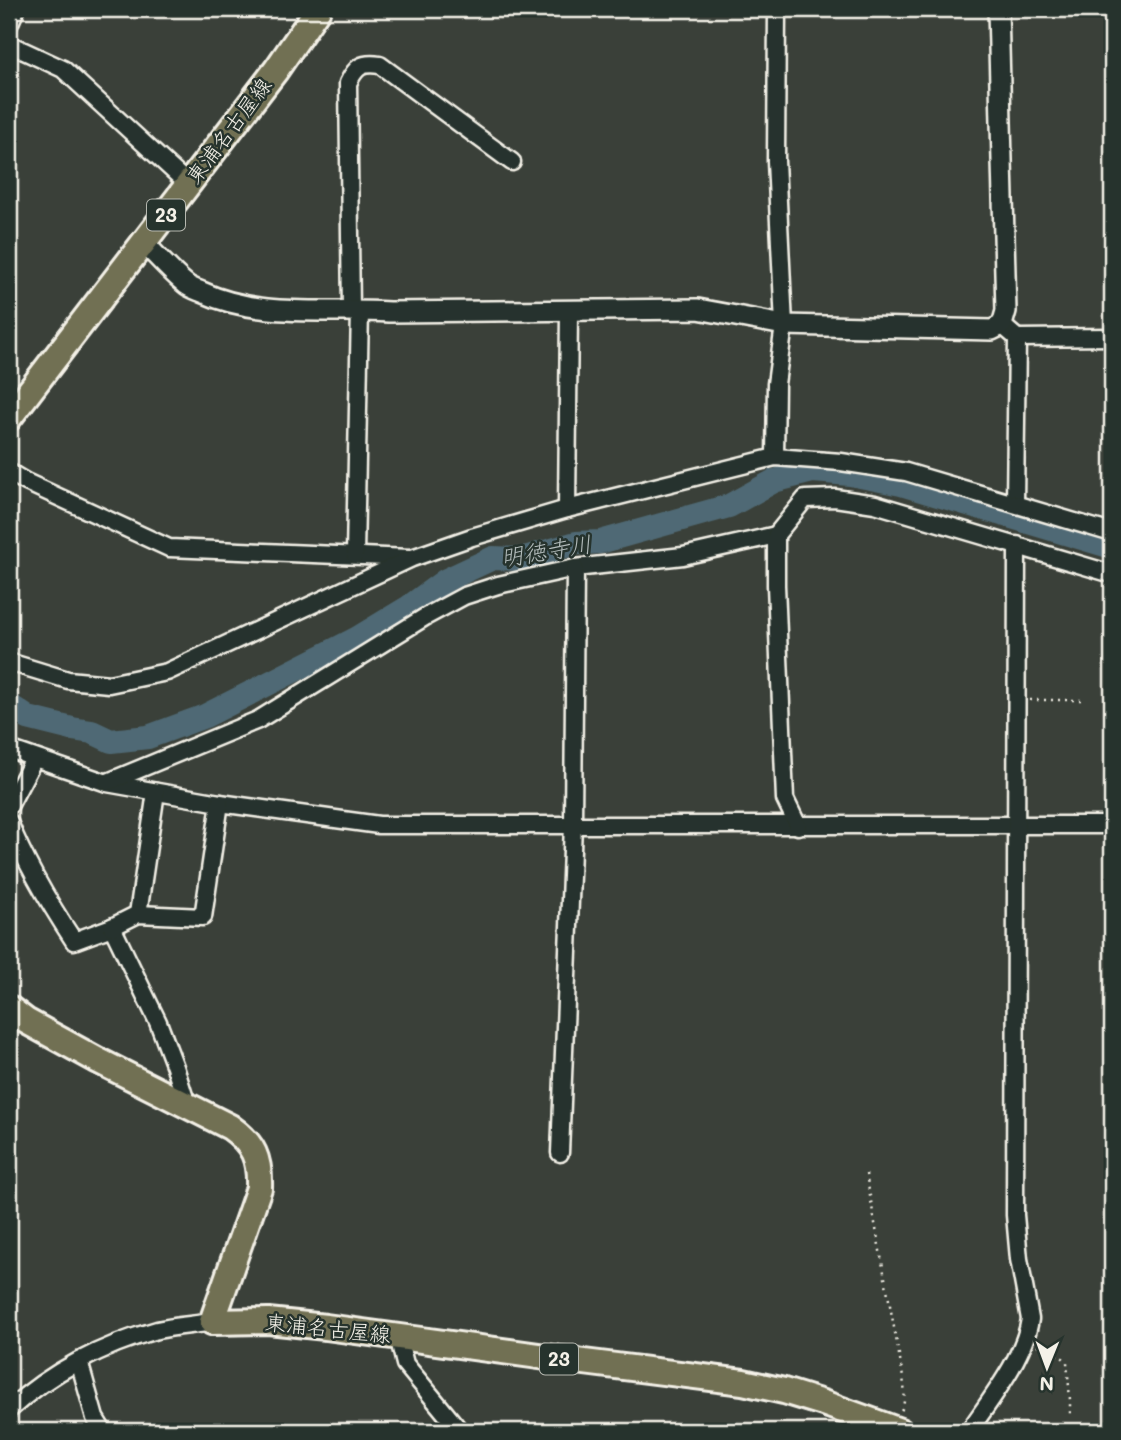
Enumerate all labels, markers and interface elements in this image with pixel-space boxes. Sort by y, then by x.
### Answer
street label: 東浦名古屋線 [179,72,276,189]
road number: 23 [147,200,185,230]
water label: 明徳寺川 [498,528,594,572]
street label: 東浦名古屋線 [264,1307,392,1348]
north arrow [1012,1332,1082,1402]
road number: 23 [540,1344,578,1374]
text: N [1039,1372,1054,1397]

